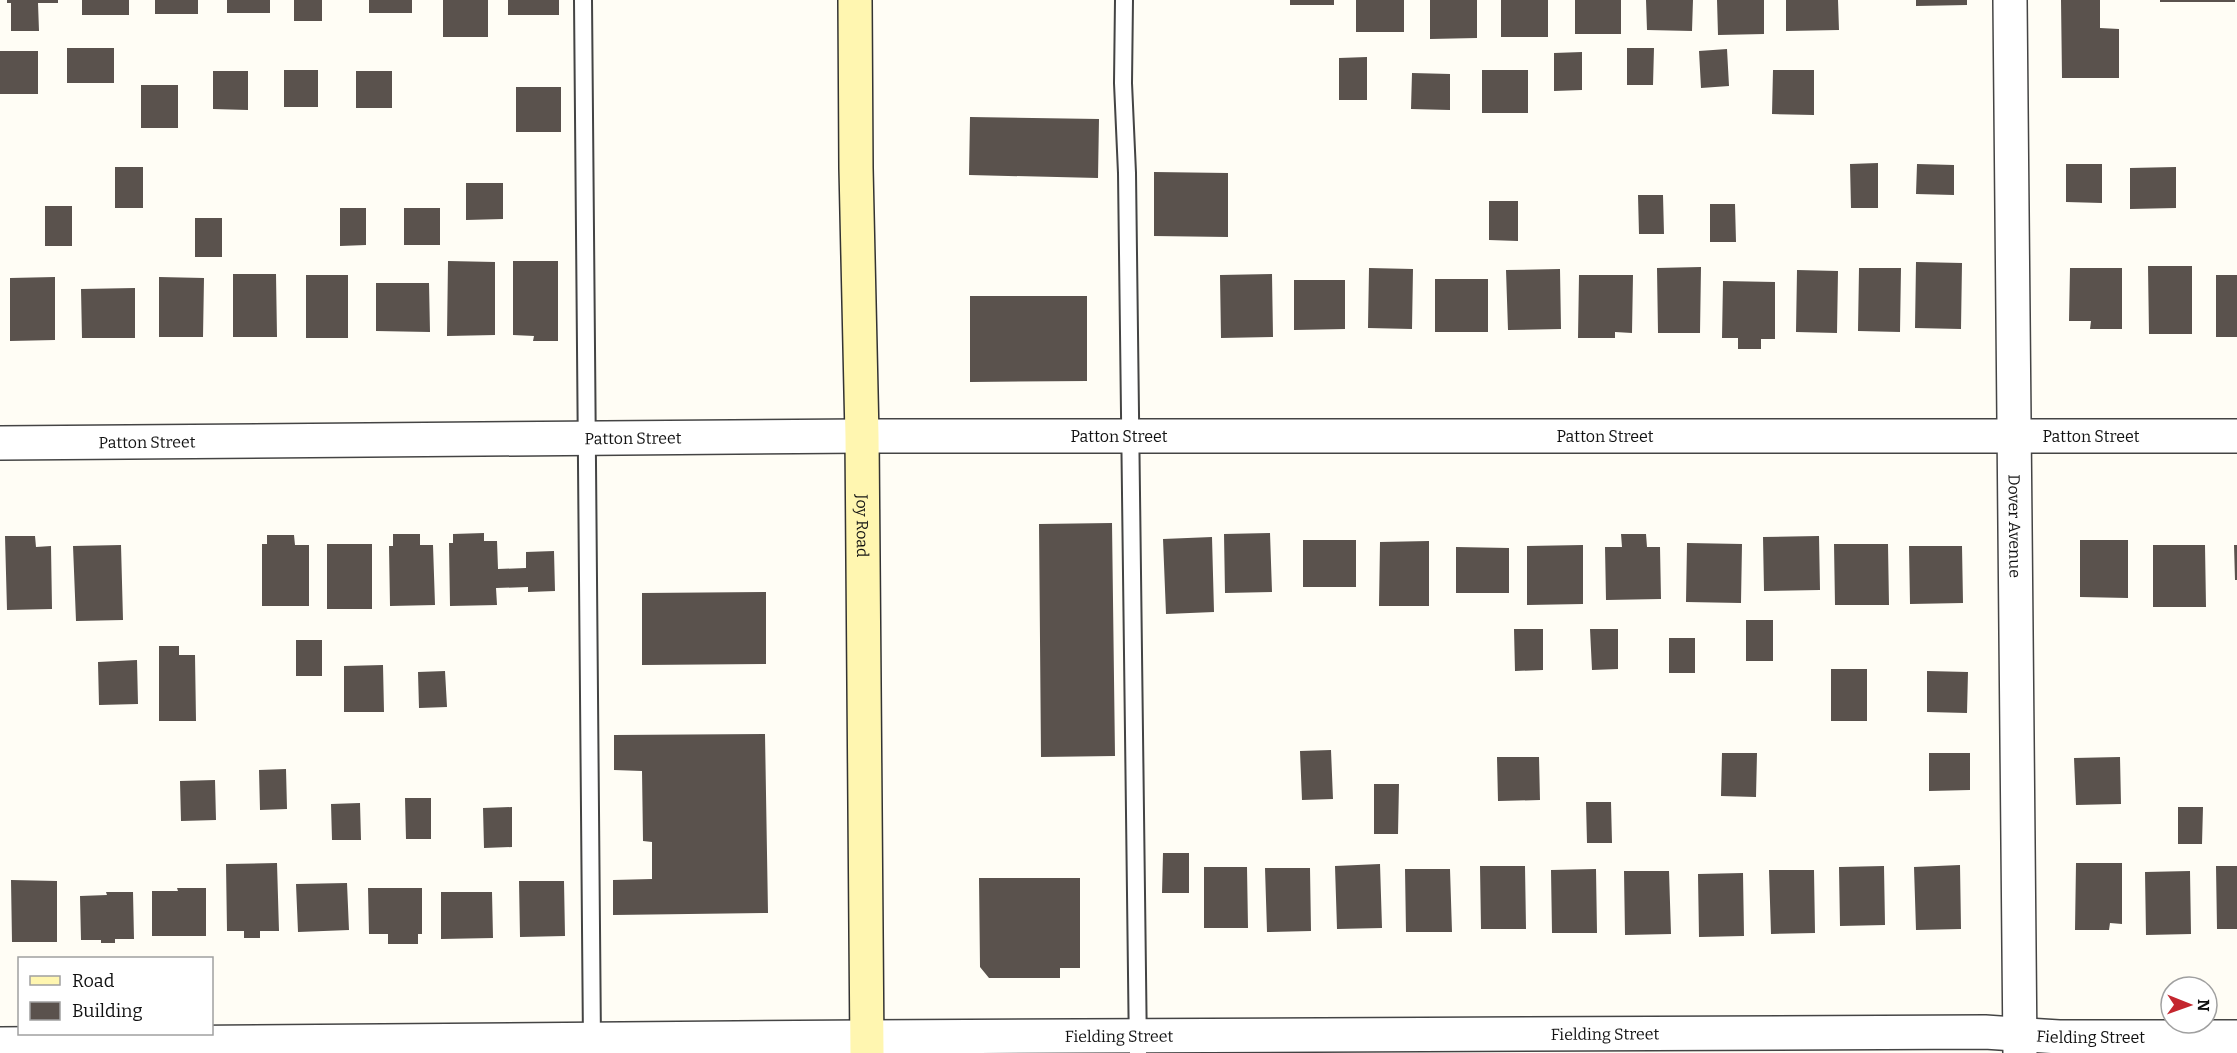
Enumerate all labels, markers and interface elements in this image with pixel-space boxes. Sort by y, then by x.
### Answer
street label: Patton Street [1070,427,1168,446]
street label: Patton Street [1556,427,1654,446]
street label: Patton Street [2042,427,2140,446]
street label: Patton Street [584,428,682,448]
street label: Patton Street [98,432,196,452]
street label: Dover Avenue [2005,474,2025,578]
street label: Joy Road [853,493,872,558]
legend [18,957,213,1035]
text: Road [72,970,115,992]
north arrow [2159,975,2219,1035]
text: N [2194,999,2213,1012]
text: Building [72,1000,143,1022]
street label: Fielding Street [1551,1024,1660,1043]
street label: Fielding Street [1065,1026,1174,1046]
street label: Fielding Street [2036,1026,2145,1047]

